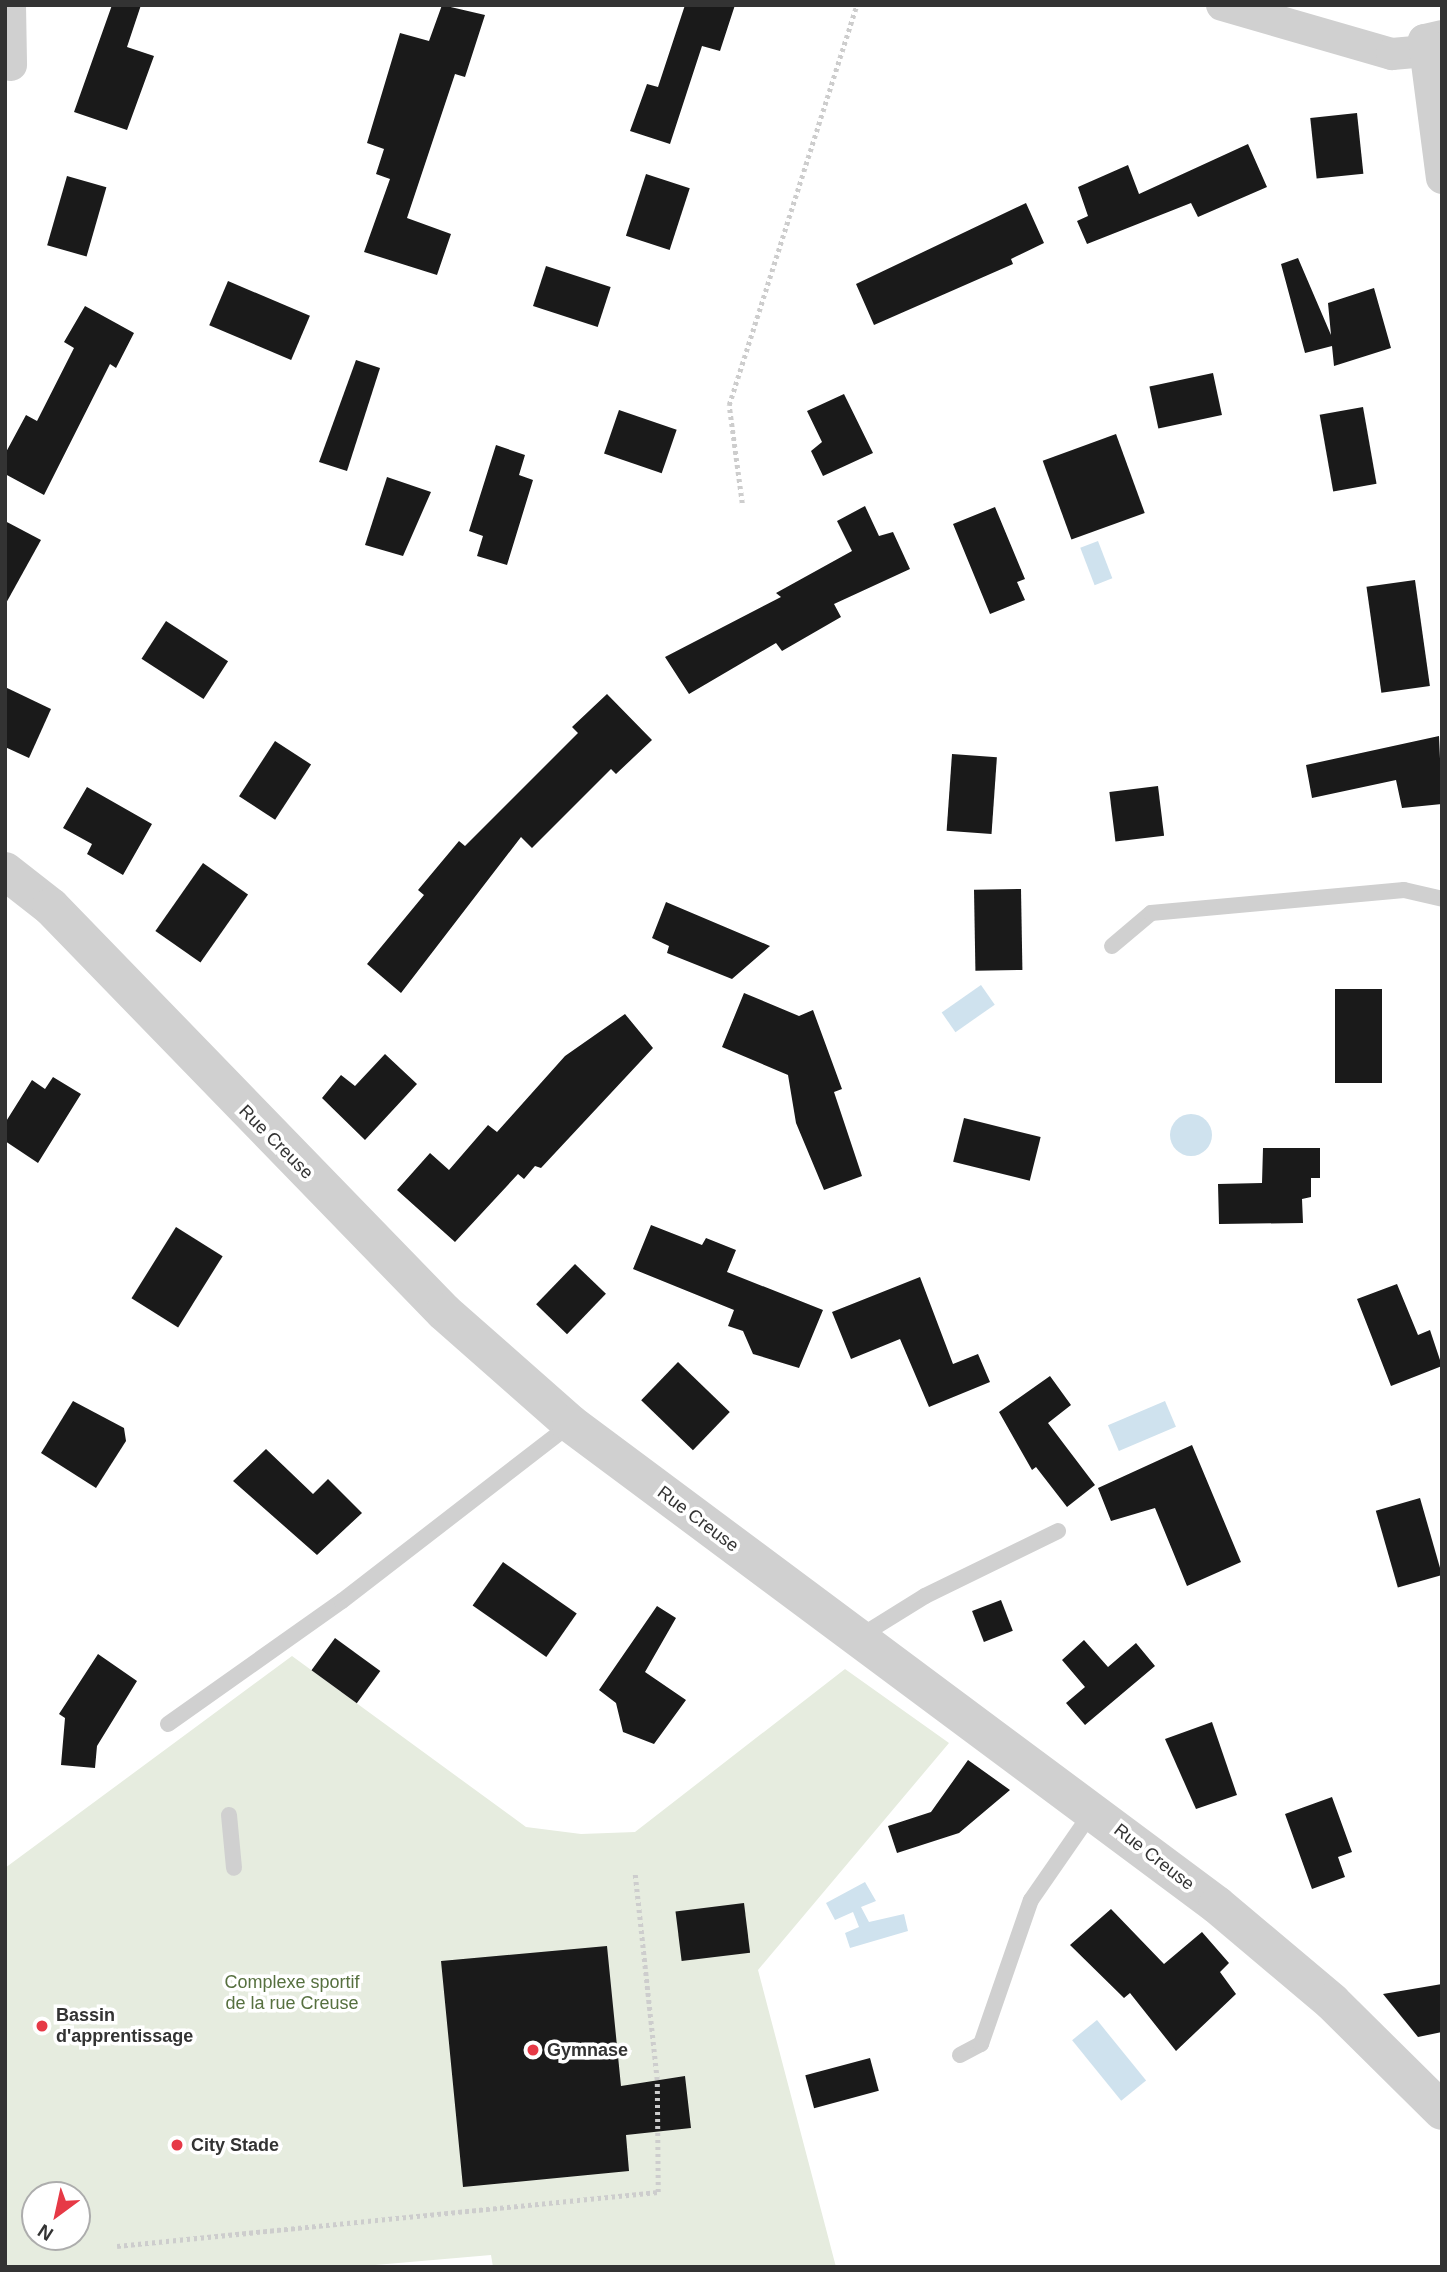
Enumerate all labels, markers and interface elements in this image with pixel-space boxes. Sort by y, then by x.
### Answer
street label: Rue Creuse [234,1100,318,1184]
street label: Rue Creuse [653,1481,743,1557]
street label: Rue Creuse [1110,1819,1198,1895]
park label: Complexe sportif de la rue Creuse [224,1972,360,2014]
place label: Bassin d'apprentissage [56,2005,193,2048]
marker: Bassin d'apprentissage [34,2018,50,2034]
place label: Gymnase [547,2039,628,2061]
marker: Gymnase [525,2042,541,2058]
place label: City Stade [191,2134,279,2156]
marker: City Stade [169,2137,185,2153]
north arrow [21,2181,91,2251]
text: N [34,2220,57,2245]

